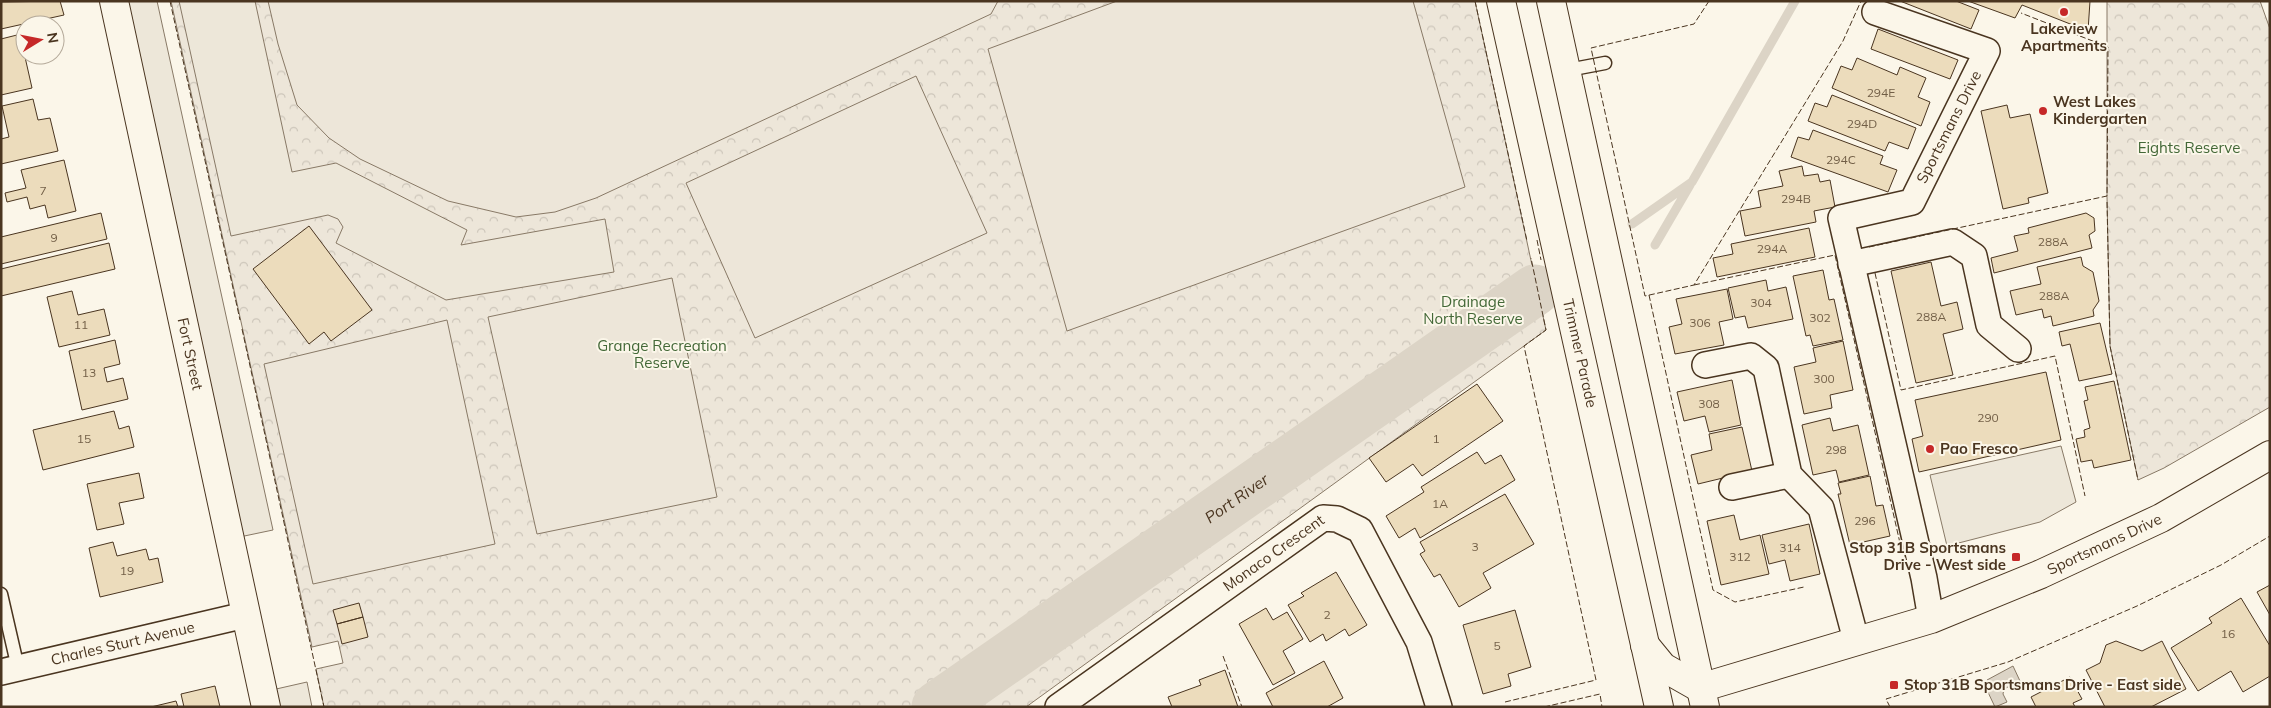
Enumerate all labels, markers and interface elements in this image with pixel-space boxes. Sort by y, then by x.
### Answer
marker: Lakeview Apartments [2058,6,2070,18]
north arrow [15,15,65,65]
place label: Lakeview Apartments [2021,19,2107,55]
text: N [43,31,63,45]
street label: Sportsmans Drive [1912,67,1985,186]
house number: 294E [1867,85,1895,100]
place label: West Lakes Kindergarten [2053,92,2147,128]
marker: West Lakes Kindergarten [2037,105,2049,117]
house number: 294D [1847,116,1877,131]
park label: Eights Reserve [2138,138,2240,157]
house number: 294C [1826,152,1856,167]
house number: 7 [39,183,47,198]
house number: 294B [1781,191,1811,206]
house number: 9 [50,230,58,245]
house number: 288A [2038,234,2068,249]
house number: 294A [1757,241,1787,256]
house number: 288A [2039,288,2069,303]
park label: Drainage North Reserve [1423,292,1523,328]
house number: 304 [1750,295,1772,310]
street label: Trimmer Parade [1559,297,1602,409]
house number: 288A [1916,309,1946,324]
house number: 302 [1809,310,1831,325]
house number: 306 [1689,315,1711,330]
street label: Fort Street [173,316,207,392]
house number: 11 [74,317,88,332]
park label: Grange Recreation Reserve [597,336,727,372]
house number: 13 [82,365,96,380]
house number: 300 [1813,371,1835,386]
house number: 308 [1698,396,1720,411]
house number: 290 [1977,410,1999,425]
house number: 15 [77,431,91,446]
house number: 1 [1432,431,1440,446]
place label: Pao Fresco [1940,439,2018,458]
house number: 298 [1825,442,1847,457]
marker: Pao Fresco [1924,443,1936,455]
water label: Port River [1201,468,1273,527]
house number: 1A [1432,496,1448,511]
street label: Sportsmans Drive [2044,509,2165,579]
street label: Monaco Crescent [1219,510,1328,595]
house number: 296 [1854,513,1876,528]
place label: Stop 31B Sportsmans Drive - West side [1849,538,2006,574]
house number: 3 [1471,539,1479,554]
house number: 314 [1779,540,1801,555]
house number: 312 [1729,549,1751,564]
marker: Stop 31B Sportsmans Drive - West side [2010,551,2022,563]
house number: 19 [120,563,134,578]
house number: 2 [1323,607,1331,622]
street label: Charles Sturt Avenue [49,617,196,669]
house number: 16 [2221,626,2235,641]
house number: 5 [1493,638,1501,653]
place label: Stop 31B Sportsmans Drive - East side [1904,675,2181,694]
marker: Stop 31B Sportsmans Drive - East side [1888,679,1900,691]

